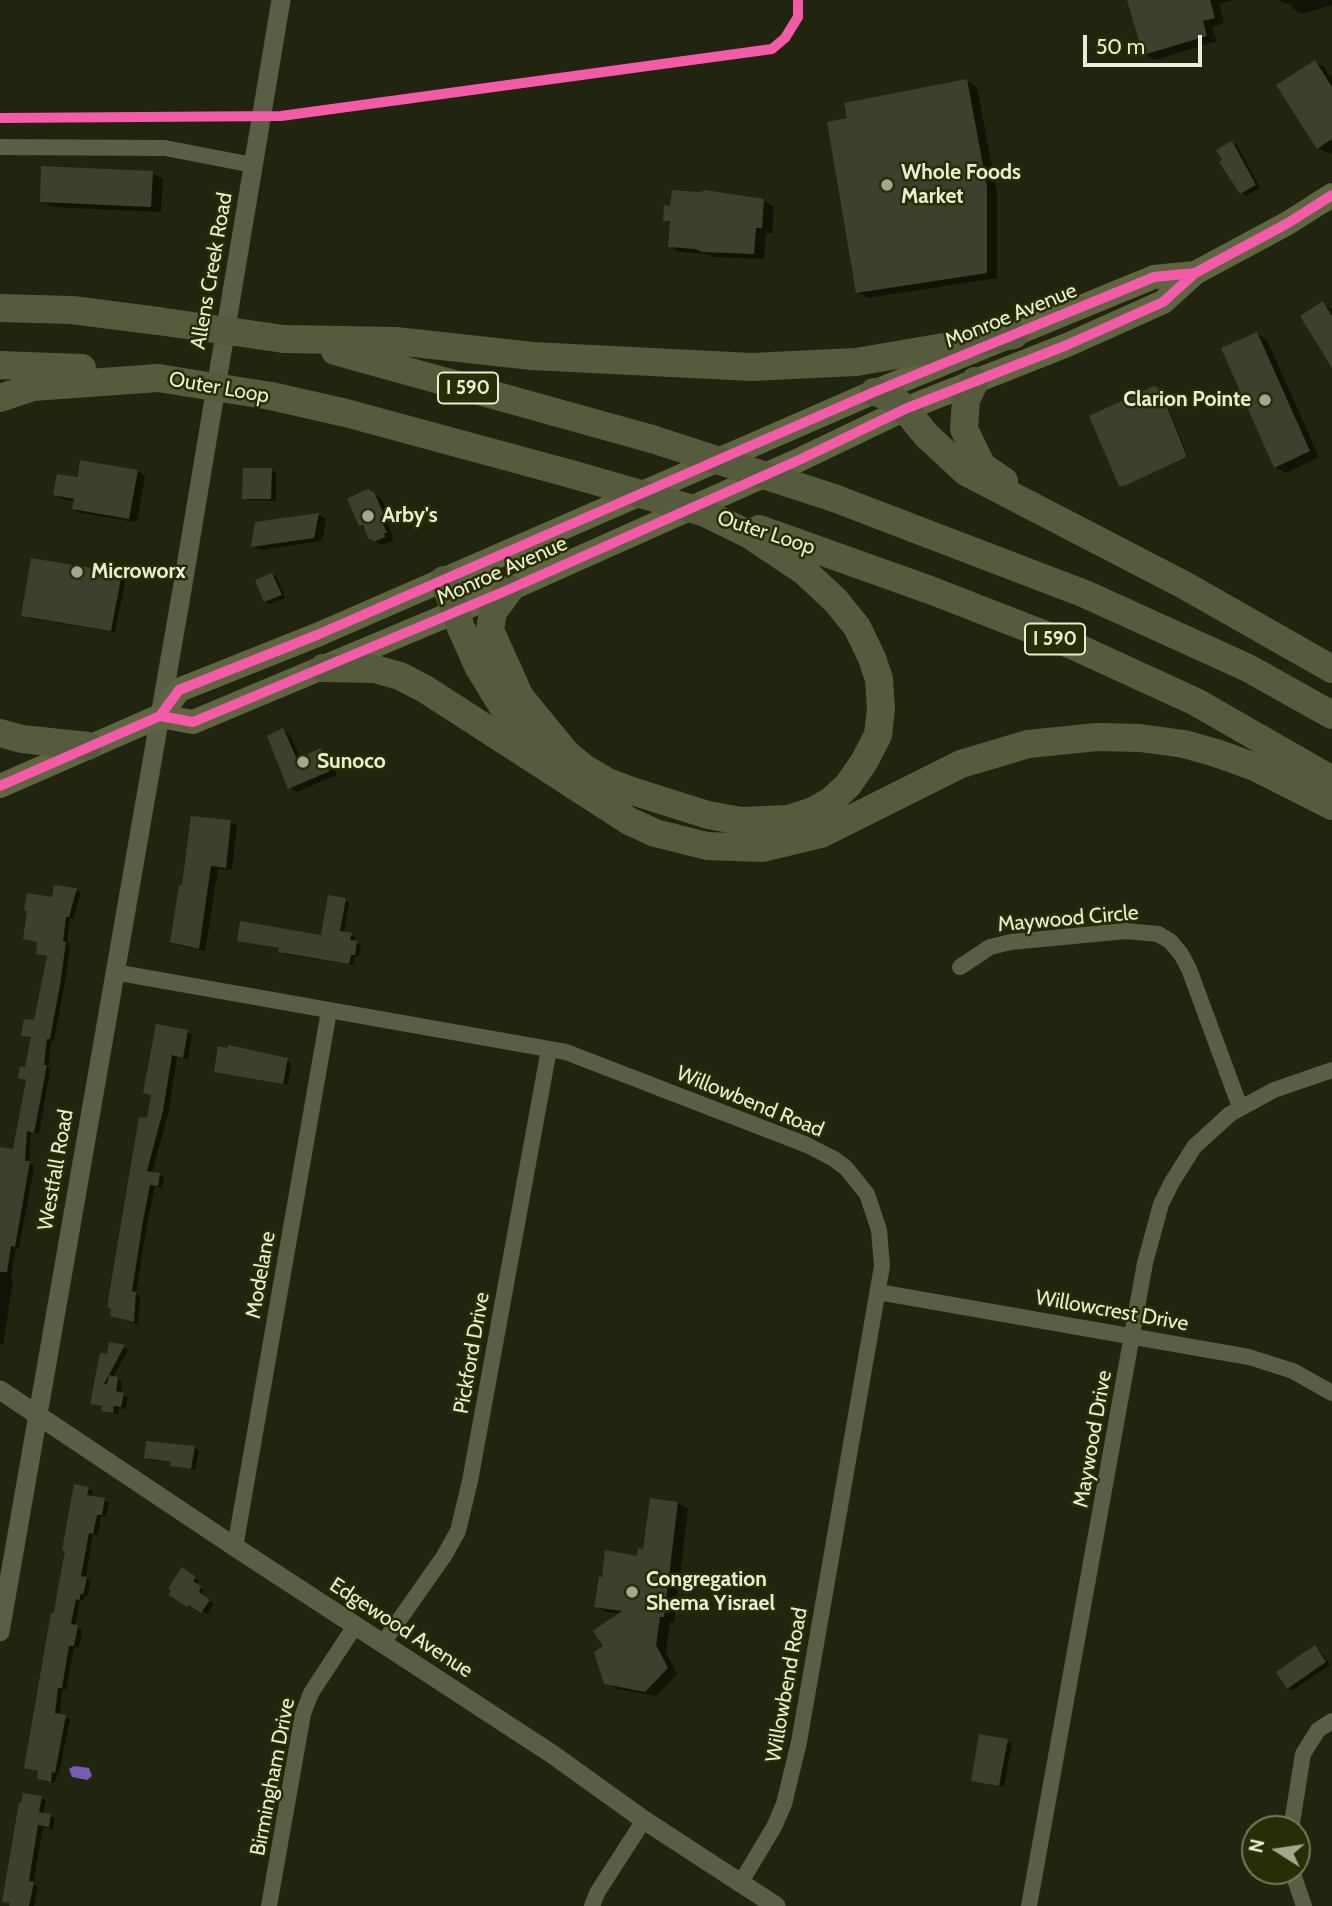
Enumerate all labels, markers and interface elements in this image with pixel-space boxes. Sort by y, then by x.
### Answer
scale bar [1087,21,1206,65]
text: 50 m [1096,34,1145,59]
place label: Whole Foods Market [901,160,1021,210]
marker: Whole Foods Market [879,177,895,193]
street label: Allens Creek Road [186,191,238,351]
street label: Monroe Avenue [941,278,1081,354]
street label: Outer Loop [167,367,271,409]
road number: I 590 [438,372,498,404]
place label: Clarion Pointe [1123,387,1251,413]
marker: Clarion Pointe [1257,392,1273,408]
place label: Arby's [382,503,438,529]
street label: Outer Loop [714,505,818,561]
marker: Arby's [360,508,376,524]
street label: Monroe Avenue [433,531,571,611]
place label: Microworx [91,559,186,585]
marker: Microworx [69,564,85,580]
road number: I 590 [1025,624,1085,654]
place label: Sunoco [317,749,386,775]
marker: Sunoco [295,754,311,770]
street label: Maywood Circle [997,900,1139,938]
street label: Willowbend Road [673,1061,827,1143]
street label: Westfall Road [33,1107,79,1233]
street label: Modelane [241,1229,281,1321]
street label: Willowcrest Drive [1034,1285,1190,1337]
street label: Pickford Drive [449,1290,495,1416]
street label: Maywood Drive [1069,1368,1117,1510]
place label: Congregation Shema Yisrael [646,1567,775,1617]
street label: Edgewood Avenue [325,1572,477,1684]
marker: Congregation Shema Yisrael [624,1584,640,1600]
street label: Willowbend Road [761,1606,813,1764]
street label: Birmingham Drive [245,1696,301,1858]
north arrow [1241,1815,1311,1885]
text: N [1244,1837,1270,1855]

